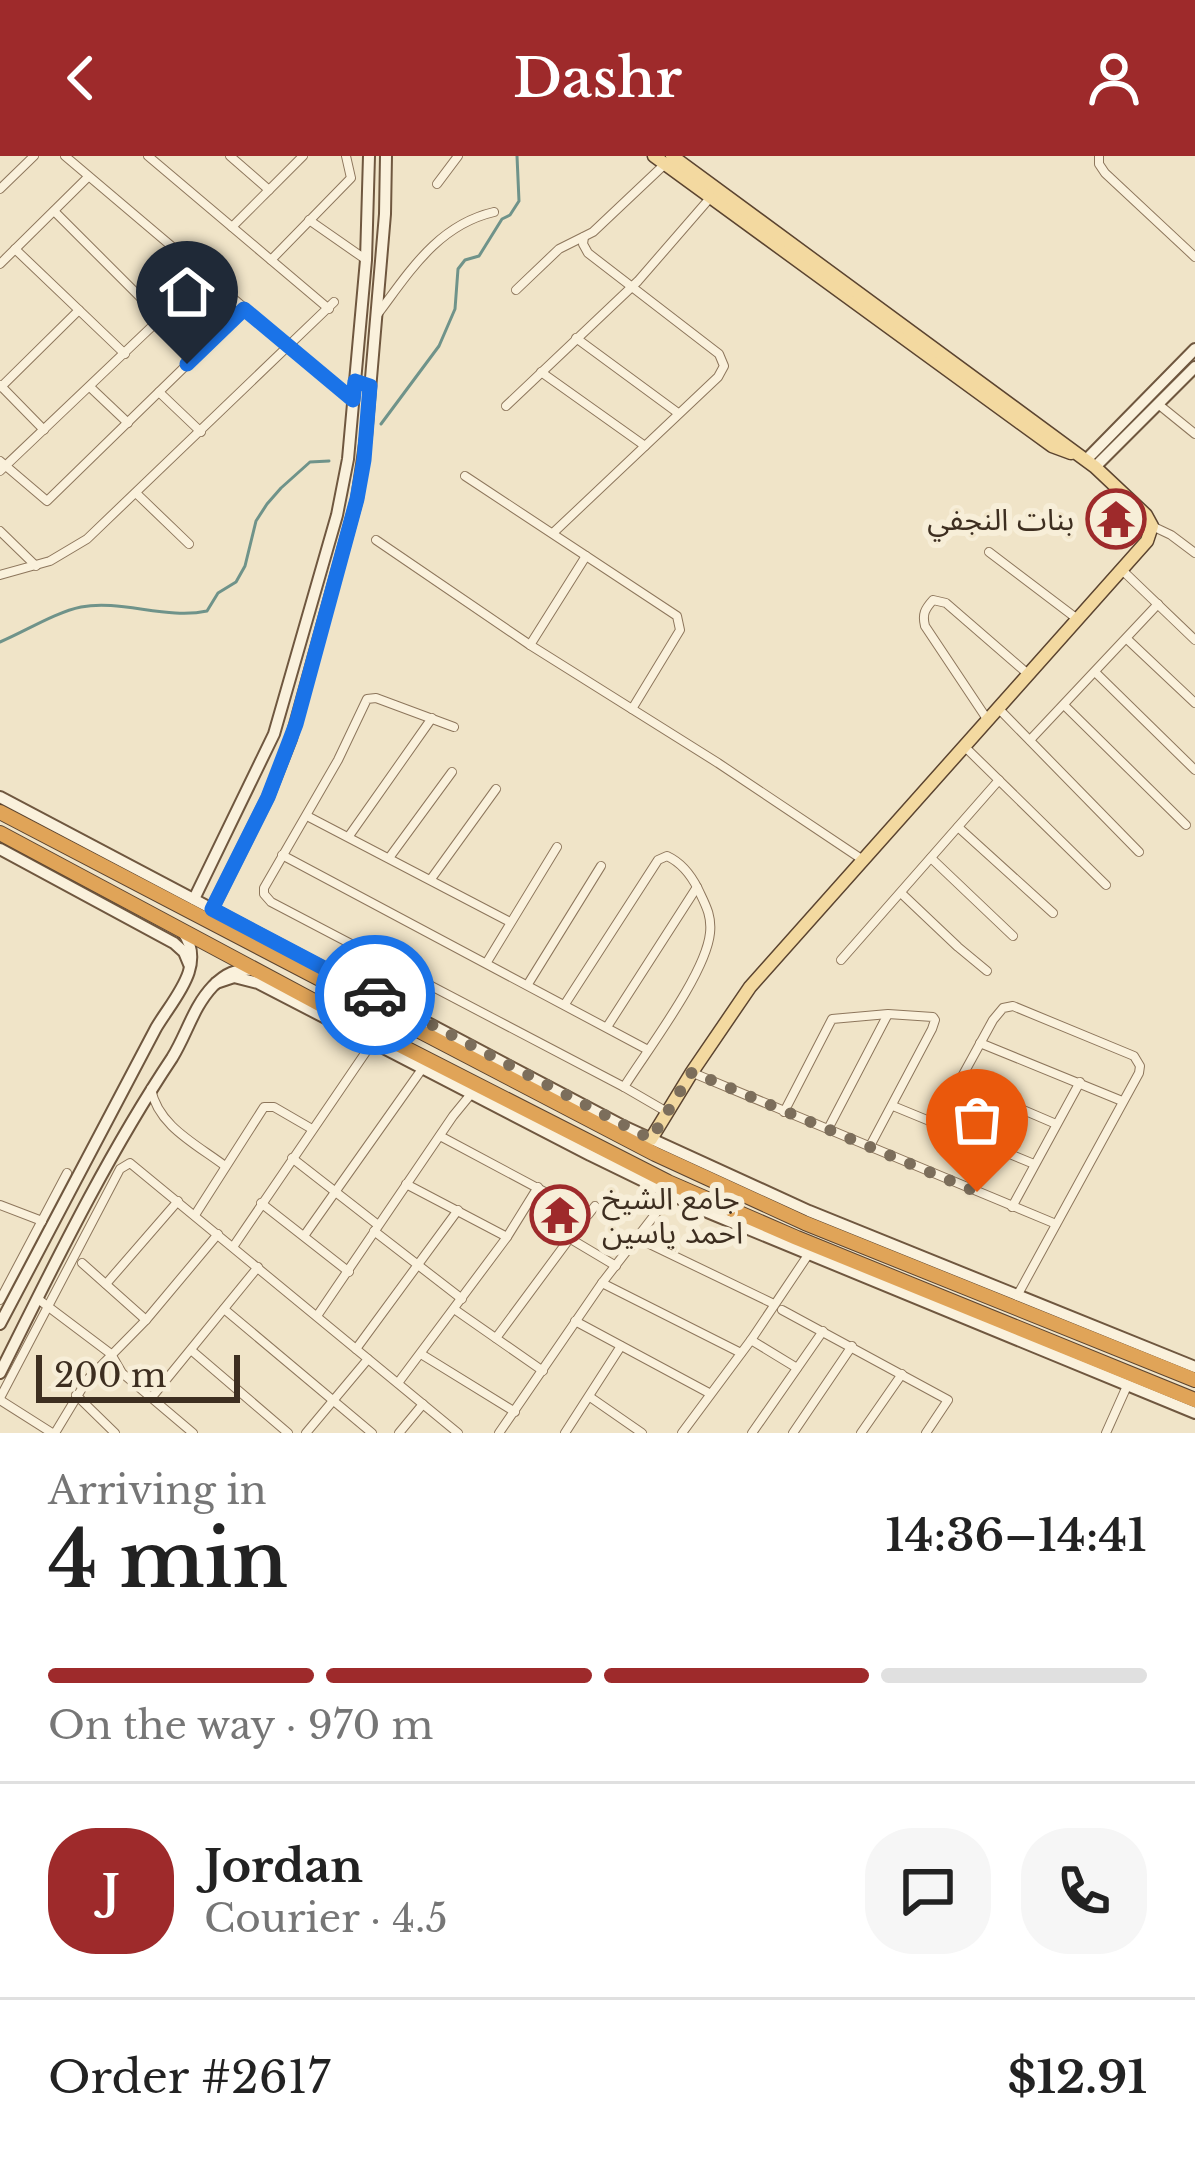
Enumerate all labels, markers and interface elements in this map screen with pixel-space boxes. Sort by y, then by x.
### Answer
icon: back [48,45,114,111]
text: Dashr [513,45,682,112]
icon: person [1081,45,1147,111]
pin [136,241,238,364]
icon: home [154,259,220,325]
temple icon: بنات النجفي [1085,488,1147,550]
place label: بنات النجفي [927,501,1074,542]
courier [315,935,435,1055]
icon: car [342,962,408,1028]
pin [926,1069,1028,1192]
icon: bag [944,1087,1010,1153]
place label: جامع الشيخ احمد ياسين [602,1180,743,1251]
temple icon: جامع الشيخ احمد ياسين [529,1184,591,1246]
scale bar [36,1349,240,1402]
text: 200 m [54,1355,166,1396]
text: Arriving in [48,1466,267,1515]
text: 14:36–14:41 [885,1507,1147,1563]
text: 4 min [48,1511,288,1608]
text: On the way · 970 m [48,1701,433,1750]
button: chat [865,1828,991,1954]
button: phone [1021,1828,1147,1954]
text: Jordan [204,1838,363,1894]
text: J [102,1863,120,1919]
text: Courier · 4.5 [204,1894,448,1943]
text: Order #2617 [48,2049,330,2105]
text: $12.91 [1007,2049,1147,2105]

